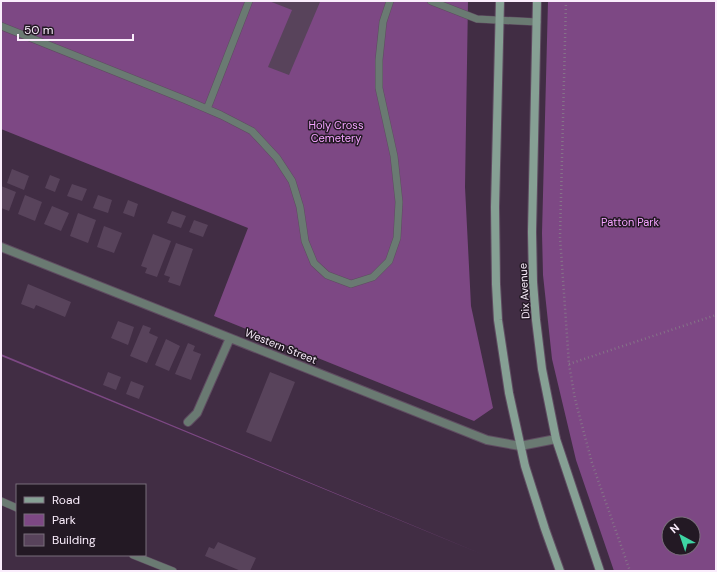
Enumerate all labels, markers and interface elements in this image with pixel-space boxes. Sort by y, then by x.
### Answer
scale bar [18,16,133,42]
text: 50 m [24,22,53,38]
park label: Holy Cross Cemetery [309,118,363,145]
park label: Patton Park [601,215,659,229]
street label: Dix Avenue [516,263,532,319]
street label: Western Street [243,325,319,367]
legend [16,484,146,556]
text: Road [52,492,80,508]
text: Park [52,512,76,528]
north arrow [661,516,701,556]
text: N [667,520,682,536]
text: Building [52,532,96,548]

